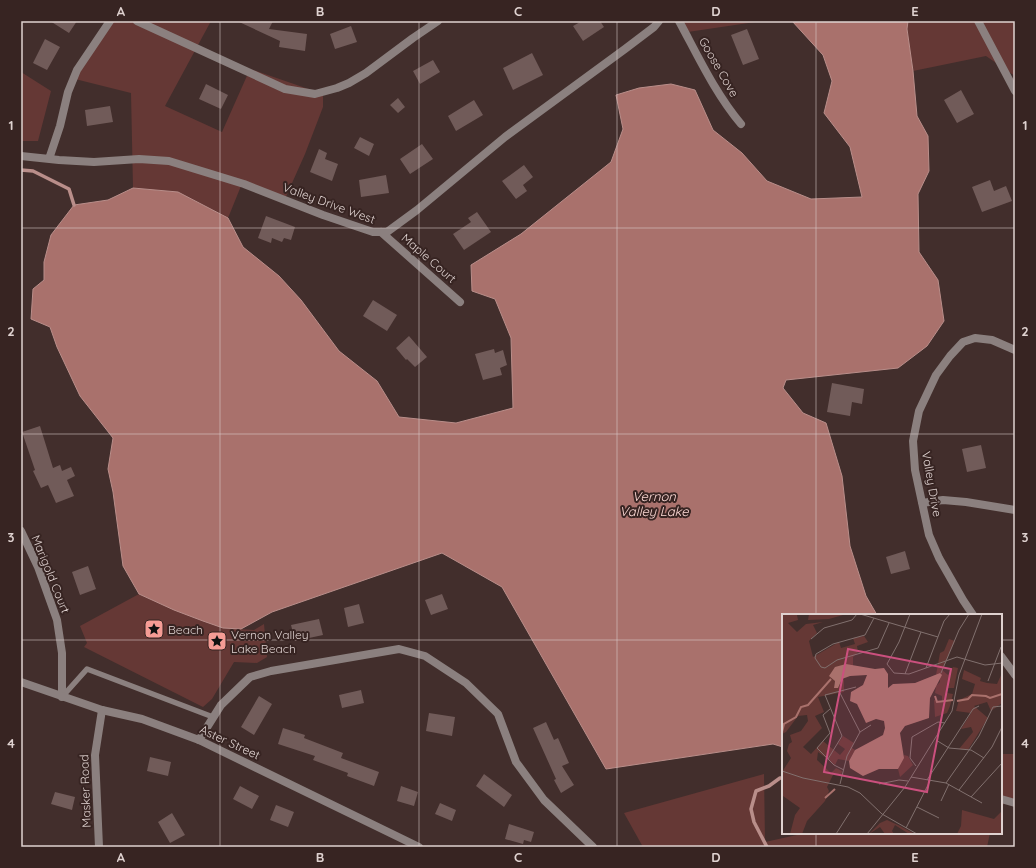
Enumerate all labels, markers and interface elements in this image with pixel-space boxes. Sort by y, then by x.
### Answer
text: A [117,3,126,19]
text: B [316,3,324,19]
text: C [514,3,522,19]
text: D [711,3,721,19]
text: E [911,3,919,19]
street label: Goose Cove [696,34,742,100]
text: 1 [8,117,14,133]
text: 1 [1022,117,1028,133]
street label: Valley Drive West [281,179,377,227]
street label: Maple Court [399,230,459,286]
text: 2 [7,323,15,339]
text: 2 [1021,323,1029,339]
street label: Valley Drive [919,450,945,518]
water label: Vernon Valley Lake [619,488,689,519]
text: 3 [8,529,15,545]
text: 3 [1022,529,1029,545]
street label: Marigold Court [29,533,73,615]
inset map [782,614,1002,834]
place icon: Beach [143,618,165,640]
place label: Beach [168,622,203,637]
place label: Vernon Valley Lake Beach [231,627,309,656]
place icon: Vernon Valley Lake Beach [206,630,228,652]
street label: Aster Street [197,721,263,763]
text: 4 [7,735,15,751]
text: 4 [1021,735,1029,751]
street label: Masker Road [76,754,94,828]
text: A [117,849,126,865]
text: B [316,849,324,865]
text: C [514,849,522,865]
text: D [711,849,721,865]
text: E [911,849,919,865]

